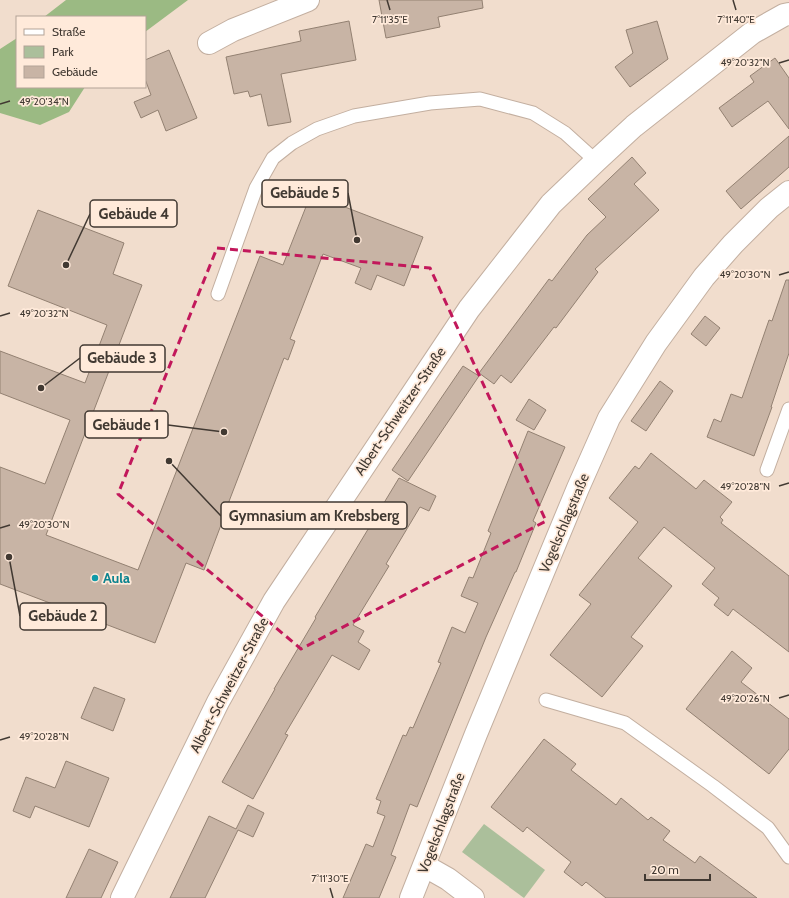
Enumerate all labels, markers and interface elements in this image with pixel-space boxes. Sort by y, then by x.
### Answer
text: 7°11'35"E [372,13,408,26]
text: 7°11'40"E [717,13,755,26]
legend [16,16,146,88]
text: Straße [52,24,85,39]
text: Park [52,44,74,59]
text: 49°20'32"N [720,56,770,69]
text: Gebäude [52,64,98,79]
text: 49°20'34"N [19,95,69,108]
callout: Gebäude 5 [262,180,348,207]
text: Gebäude 5 [270,184,340,202]
callout: Gebäude 4 [90,200,177,227]
text: Gebäude 4 [99,205,169,223]
text: 49°20'30"N [720,268,770,281]
text: 49°20'32"N [19,307,69,320]
street label: Albert-Schweitzer-Straße [350,343,450,479]
callout: Gebäude 3 [80,345,165,372]
text: Gebäude 3 [87,349,157,367]
callout: Gebäude 1 [85,411,168,438]
text: Gebäude 1 [92,416,160,434]
street label: Vogelschlagstraße [535,471,593,575]
text: 49°20'28"N [720,480,770,493]
callout: Gymnasium am Krebsberg [221,502,407,529]
text: Gymnasium am Krebsberg [229,507,400,525]
text: 49°20'30"N [19,518,69,531]
place label: Aula [103,569,130,587]
marker: Aula [90,573,100,583]
callout: Gebäude 2 [20,603,106,630]
text: Gebäude 2 [28,607,98,625]
street label: Albert-Schweitzer-Straße [186,614,272,756]
text: 49°20'26"N [720,692,770,705]
text: 49°20'28"N [19,730,69,743]
street label: Vogelschlagstraße [414,770,468,876]
scale bar [645,856,710,882]
text: 20 m [651,862,679,877]
text: 7°11'30"E [311,872,349,885]

